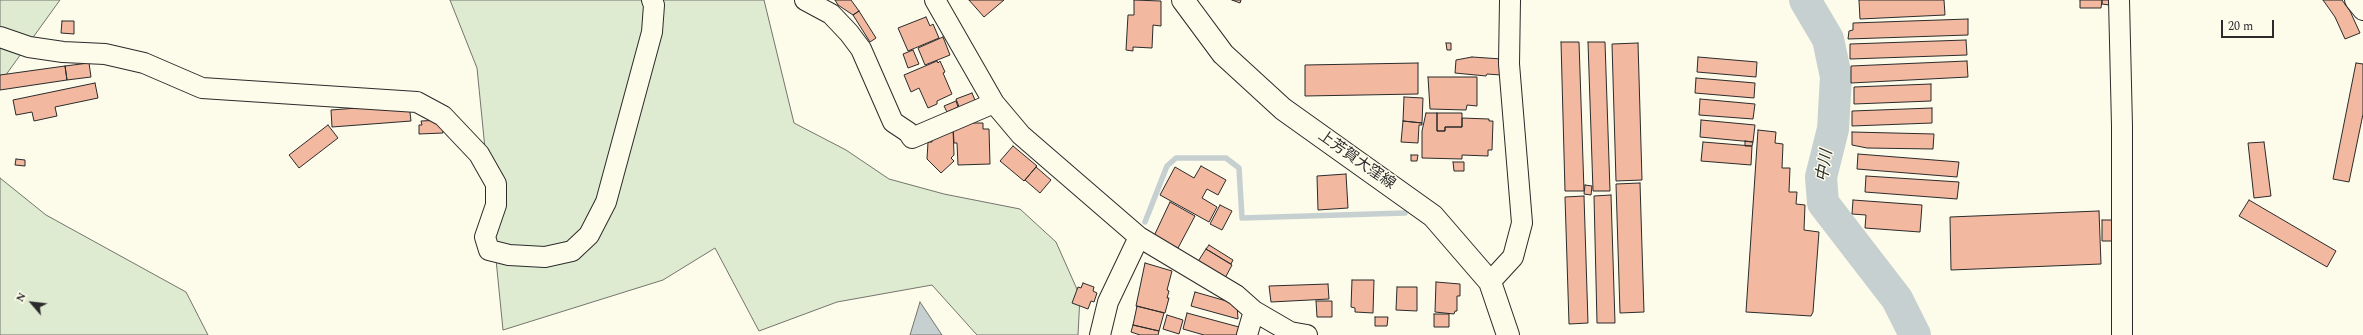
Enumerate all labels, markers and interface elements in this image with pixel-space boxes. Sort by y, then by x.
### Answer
scale bar [2223,12,2276,38]
text: 20 m [2228,17,2253,36]
street label: 上芳賀大窪線 [1314,128,1398,194]
water label: 中川 [1814,149,1838,183]
north arrow [12,283,52,323]
text: N [11,289,31,305]

